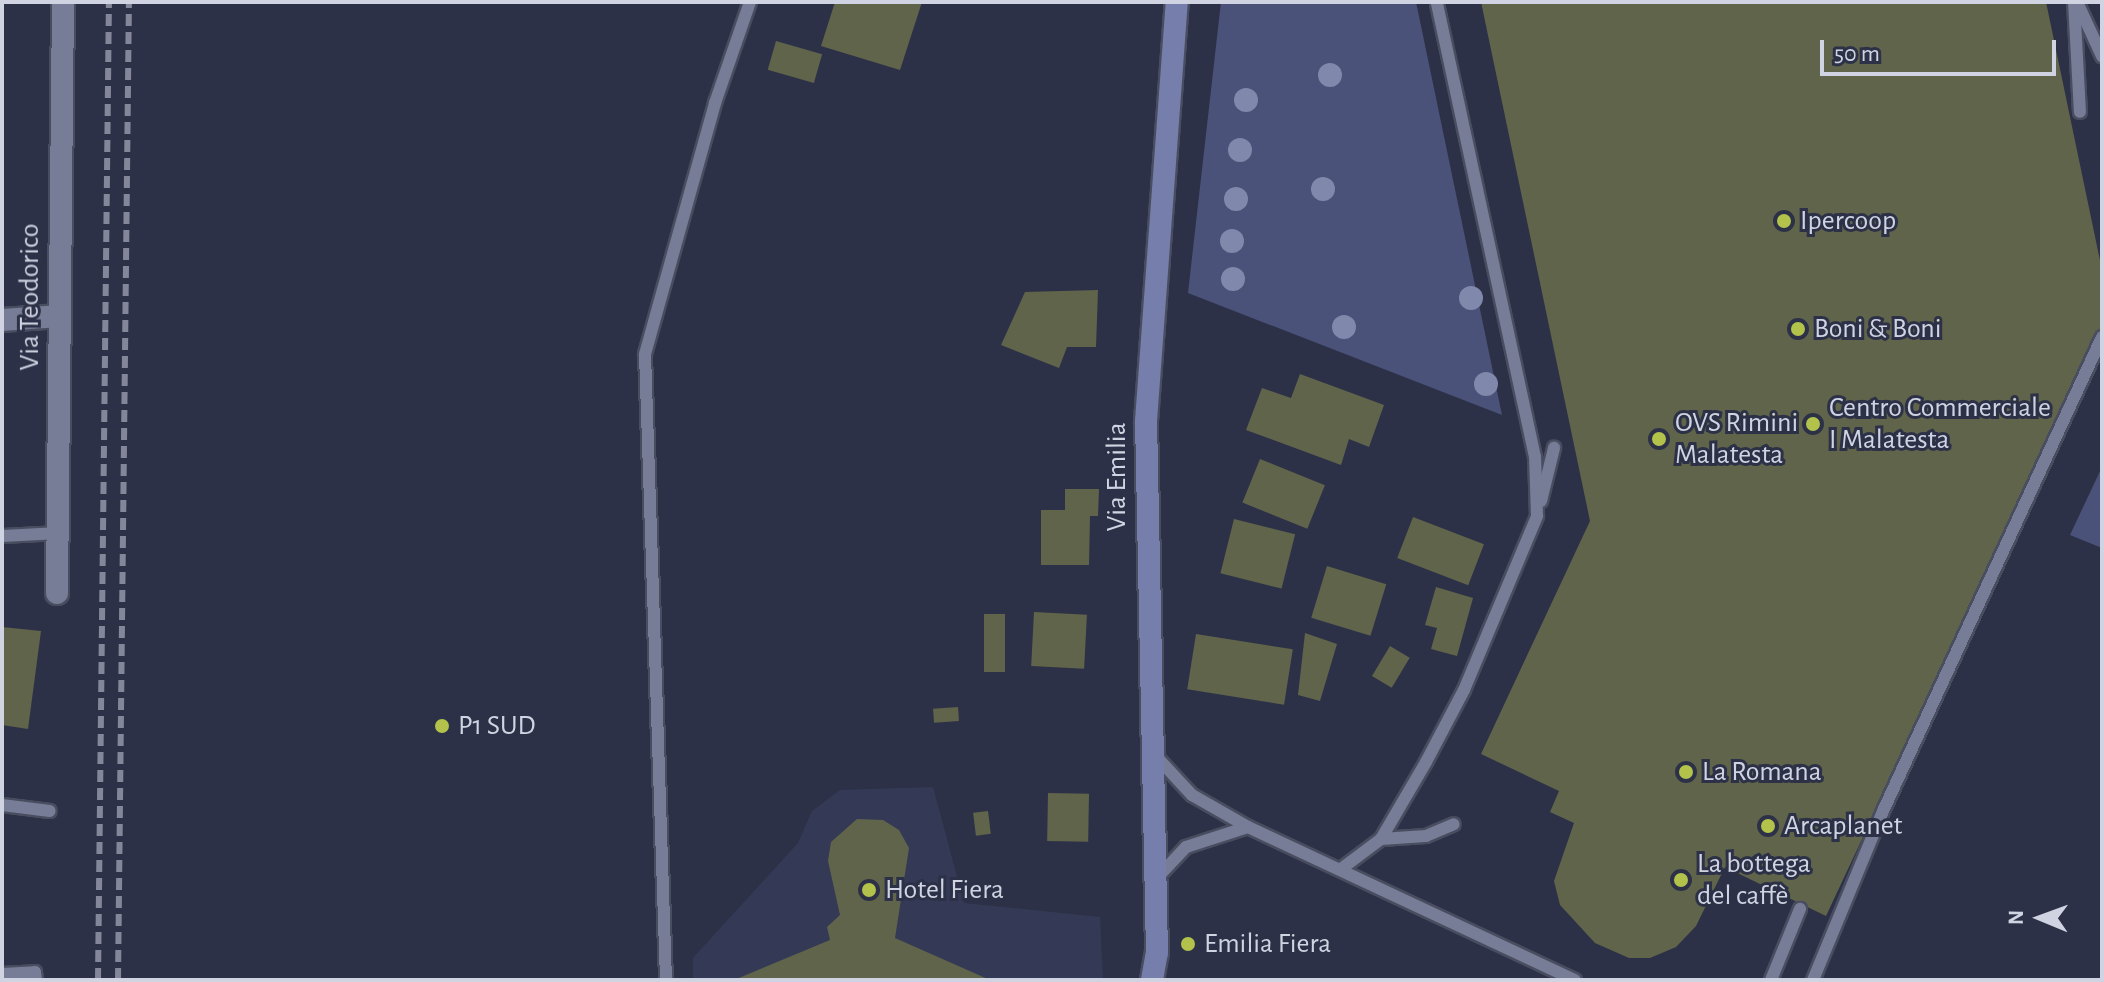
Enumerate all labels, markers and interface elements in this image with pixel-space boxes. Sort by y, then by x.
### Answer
scale bar [1824,24,2060,74]
text: 50 m [1834,42,1880,66]
place label: Ipercoop [1800,204,1896,238]
marker: Ipercoop [1775,212,1793,230]
street label: Via Teodorico [13,224,47,370]
place label: Boni & Boni [1814,312,1942,346]
marker: Boni & Boni [1789,320,1807,338]
place label: Centro Commerciale I Malatesta [1829,391,2051,457]
place label: OVS Rimini Malatesta [1675,406,1798,472]
marker: Centro Commerciale I Malatesta [1804,415,1822,433]
street label: Via Emilia [1100,422,1134,532]
marker: OVS Rimini Malatesta [1650,430,1668,448]
place label: P1 SUD [458,709,536,743]
marker: P1 SUD [433,717,451,735]
place label: La Romana [1702,755,1822,789]
marker: La Romana [1677,763,1695,781]
place label: Arcaplanet [1784,809,1902,843]
marker: Arcaplanet [1759,817,1777,835]
place label: La bottega del caffè [1697,847,1811,913]
marker: La bottega del caffè [1672,871,1690,889]
place label: Hotel Fiera [885,873,1004,907]
north arrow [2000,878,2080,958]
marker: Hotel Fiera [860,881,878,899]
text: N [2005,910,2027,925]
place label: Emilia Fiera [1204,927,1331,961]
marker: Emilia Fiera [1179,935,1197,953]

